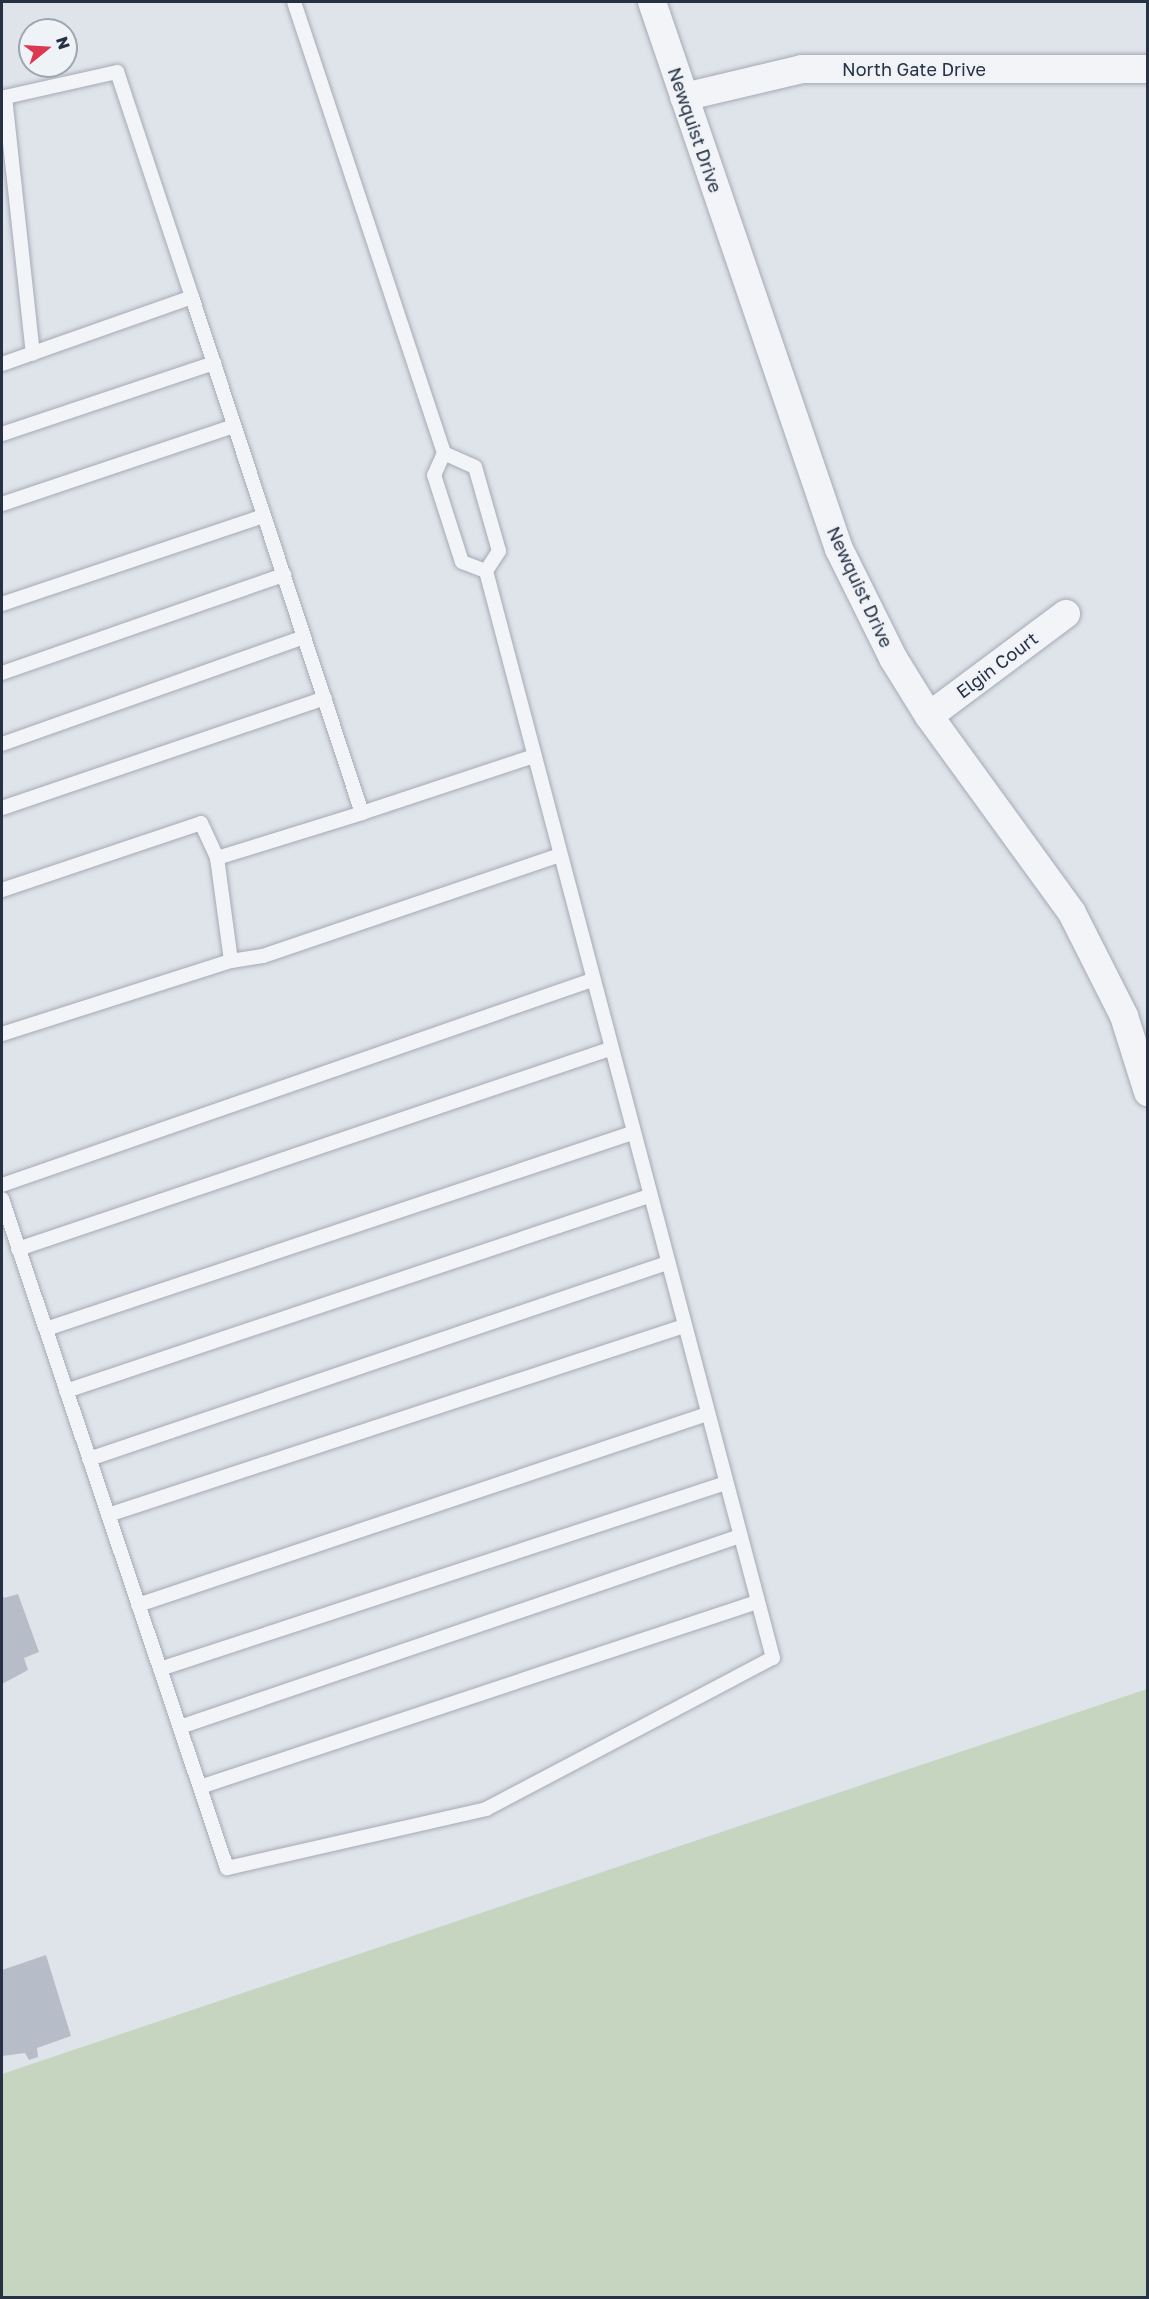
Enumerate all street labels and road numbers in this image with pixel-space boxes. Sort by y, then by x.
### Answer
street label: North Gate Drive [842,58,986,80]
street label: Newquist Drive [663,65,727,195]
street label: Newquist Drive [823,523,897,651]
street label: Elgin Court [952,627,1042,703]

